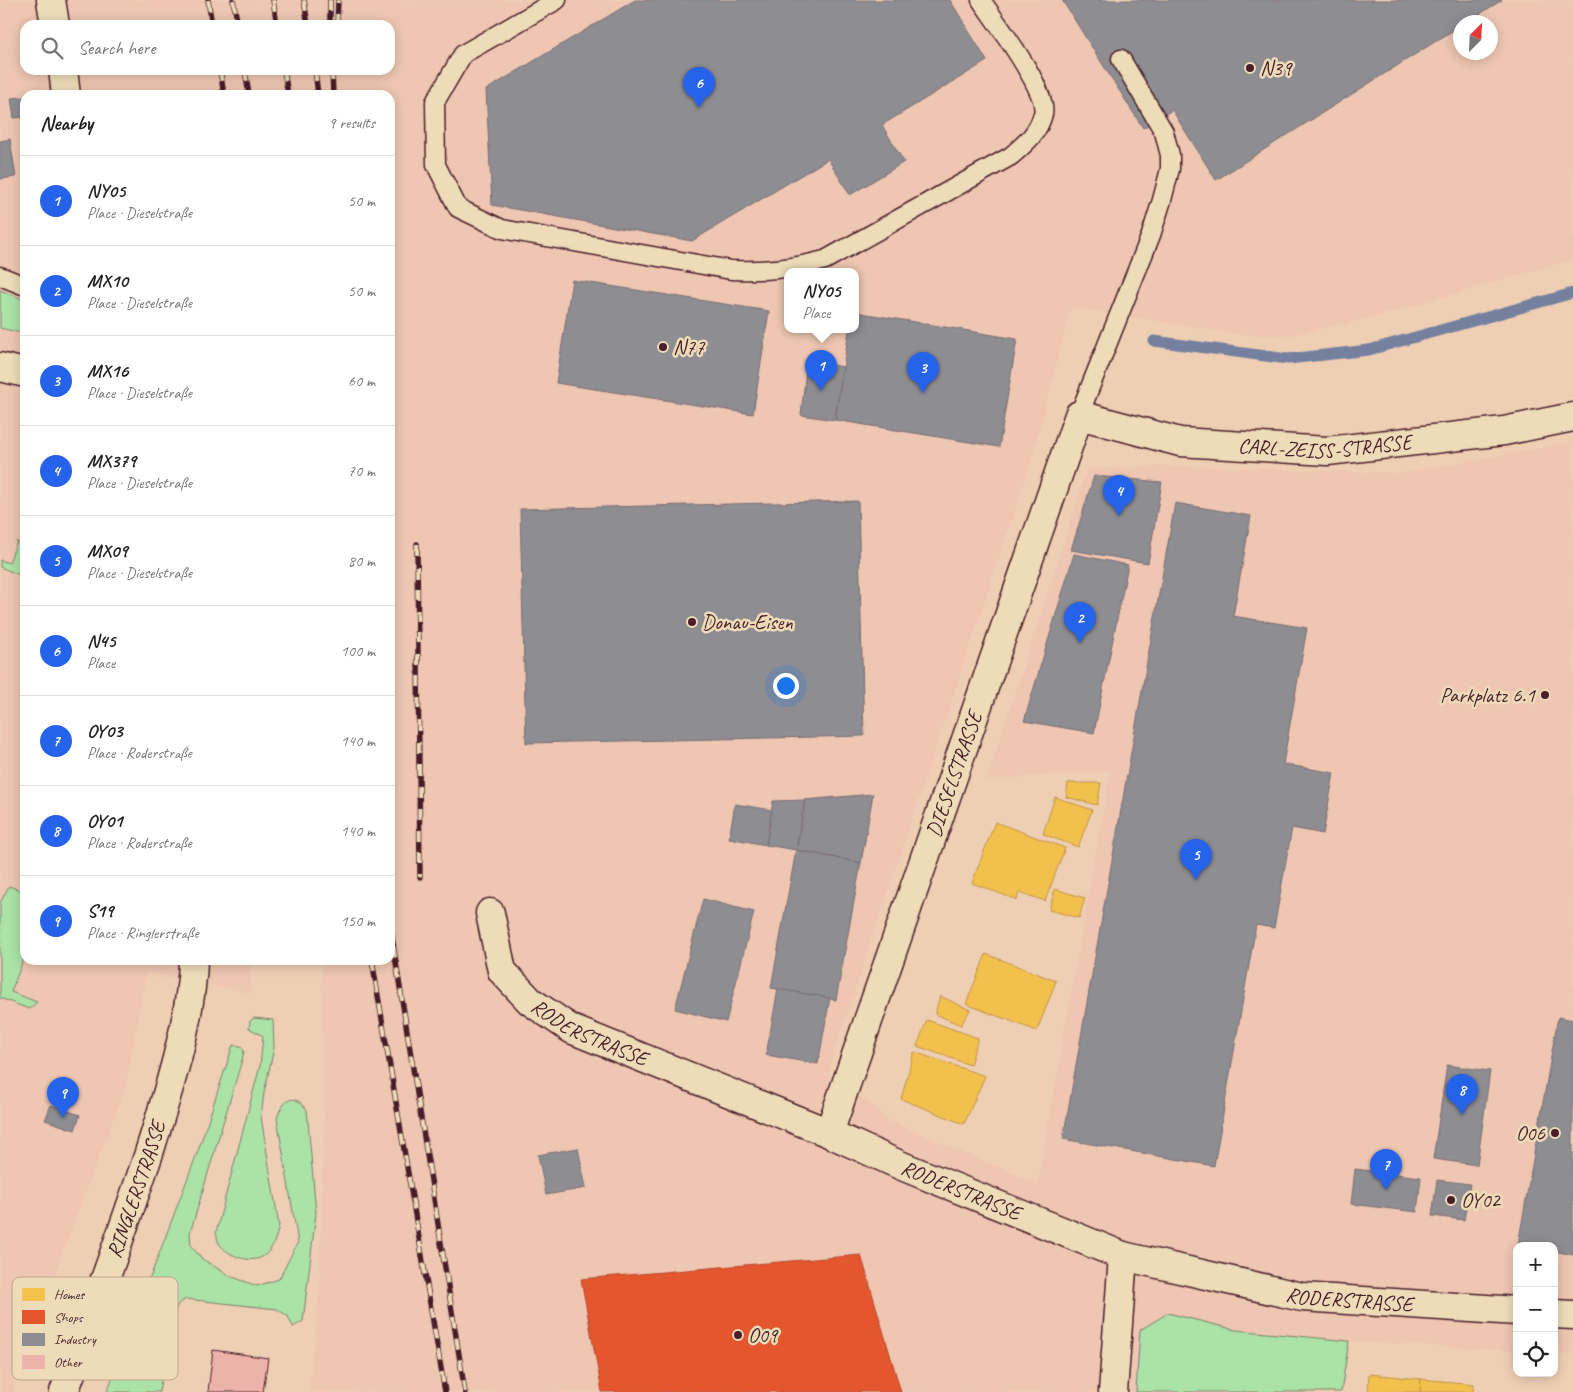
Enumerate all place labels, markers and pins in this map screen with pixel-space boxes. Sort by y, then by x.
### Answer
place label: N39 [1260,55,1293,81]
marker: N39 [1244,62,1256,74]
pin: 6 [683,67,715,108]
place label: N77 [673,334,706,360]
marker: N77 [657,341,669,353]
pin: 1 [805,350,837,391]
pin: 3 [907,352,939,393]
pin: 4 [1103,475,1135,516]
pin: 2 [1064,602,1096,643]
place label: Donau-Eisen [702,609,793,635]
marker: Donau-Eisen [686,616,698,628]
place label: Parkplatz 6.1 [1440,682,1537,708]
marker: Parkplatz 6.1 [1539,689,1551,701]
pin: 5 [1180,839,1212,880]
pin: 8 [1446,1074,1478,1115]
pin: 9 [47,1077,79,1118]
place label: O06 [1516,1120,1546,1146]
marker: O06 [1549,1127,1561,1139]
pin: 7 [1370,1149,1402,1190]
place label: OY02 [1461,1187,1502,1213]
marker: OY02 [1445,1194,1457,1206]
place label: O09 [748,1322,779,1348]
marker: O09 [732,1329,744,1341]

